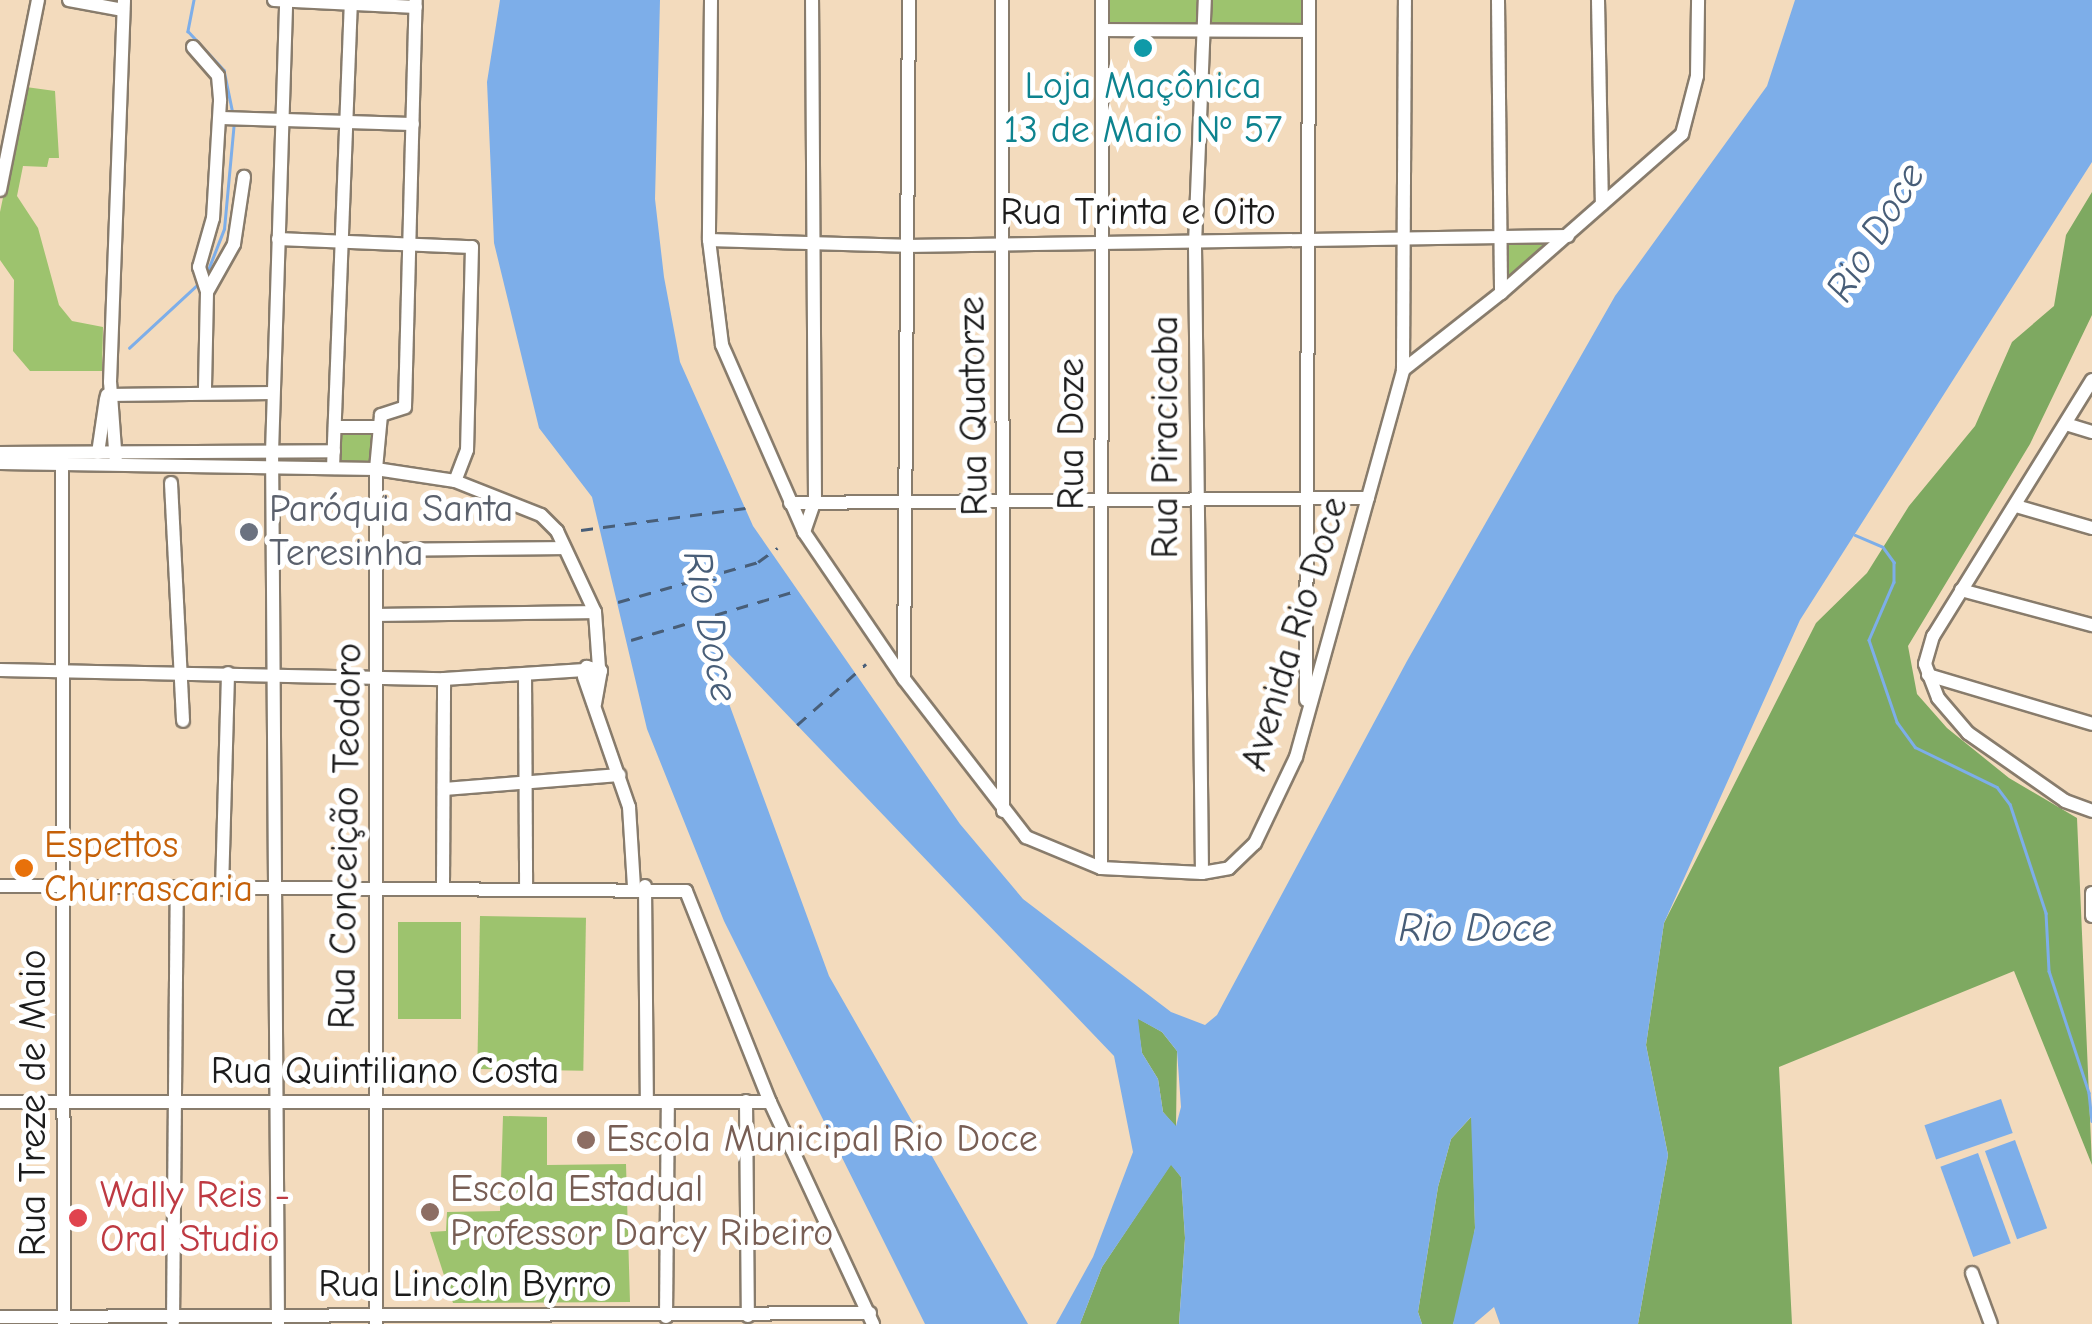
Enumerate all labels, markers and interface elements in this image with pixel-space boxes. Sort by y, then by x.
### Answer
marker: Loja Maçônica 13 de Maio Nº 57 [1132,37,1154,59]
place label: Loja Maçônica 13 de Maio Nº 57 [1004,64,1282,153]
water label: Rio Doce [1815,154,1935,310]
street label: Rua Trinta e Oito [1000,190,1276,236]
street label: Rua Quatorze [949,296,999,516]
street label: Rua Piracicaba [1143,315,1189,559]
street label: Rua Doze [1049,358,1095,510]
place label: Paróquia Santa Teresinha [269,487,513,576]
street label: Avenida Rio Doce [1232,492,1358,776]
marker: Paróquia Santa Teresinha [238,521,260,543]
water label: Rio Doce [673,546,749,706]
street label: Rua Conceição Teodoro [320,643,372,1029]
place label: Espettos Churrascaria [44,823,253,912]
marker: Espettos Churrascaria [13,857,35,879]
water label: Rio Doce [1398,904,1552,952]
street label: Rua Treze de Maio [11,949,57,1257]
street label: Rua Quintiliano Costa [211,1049,559,1095]
place label: Escola Municipal Rio Doce [606,1117,1038,1163]
marker: Escola Municipal Rio Doce [575,1129,597,1151]
place label: Escola Estadual Professor Darcy Ribeiro [450,1167,833,1256]
place label: Wally Reis - Oral Studio [100,1173,290,1262]
marker: Escola Estadual Professor Darcy Ribeiro [419,1201,441,1223]
marker: Wally Reis - Oral Studio [65,1205,91,1231]
street label: Rua Lincoln Byrro [318,1262,612,1308]

